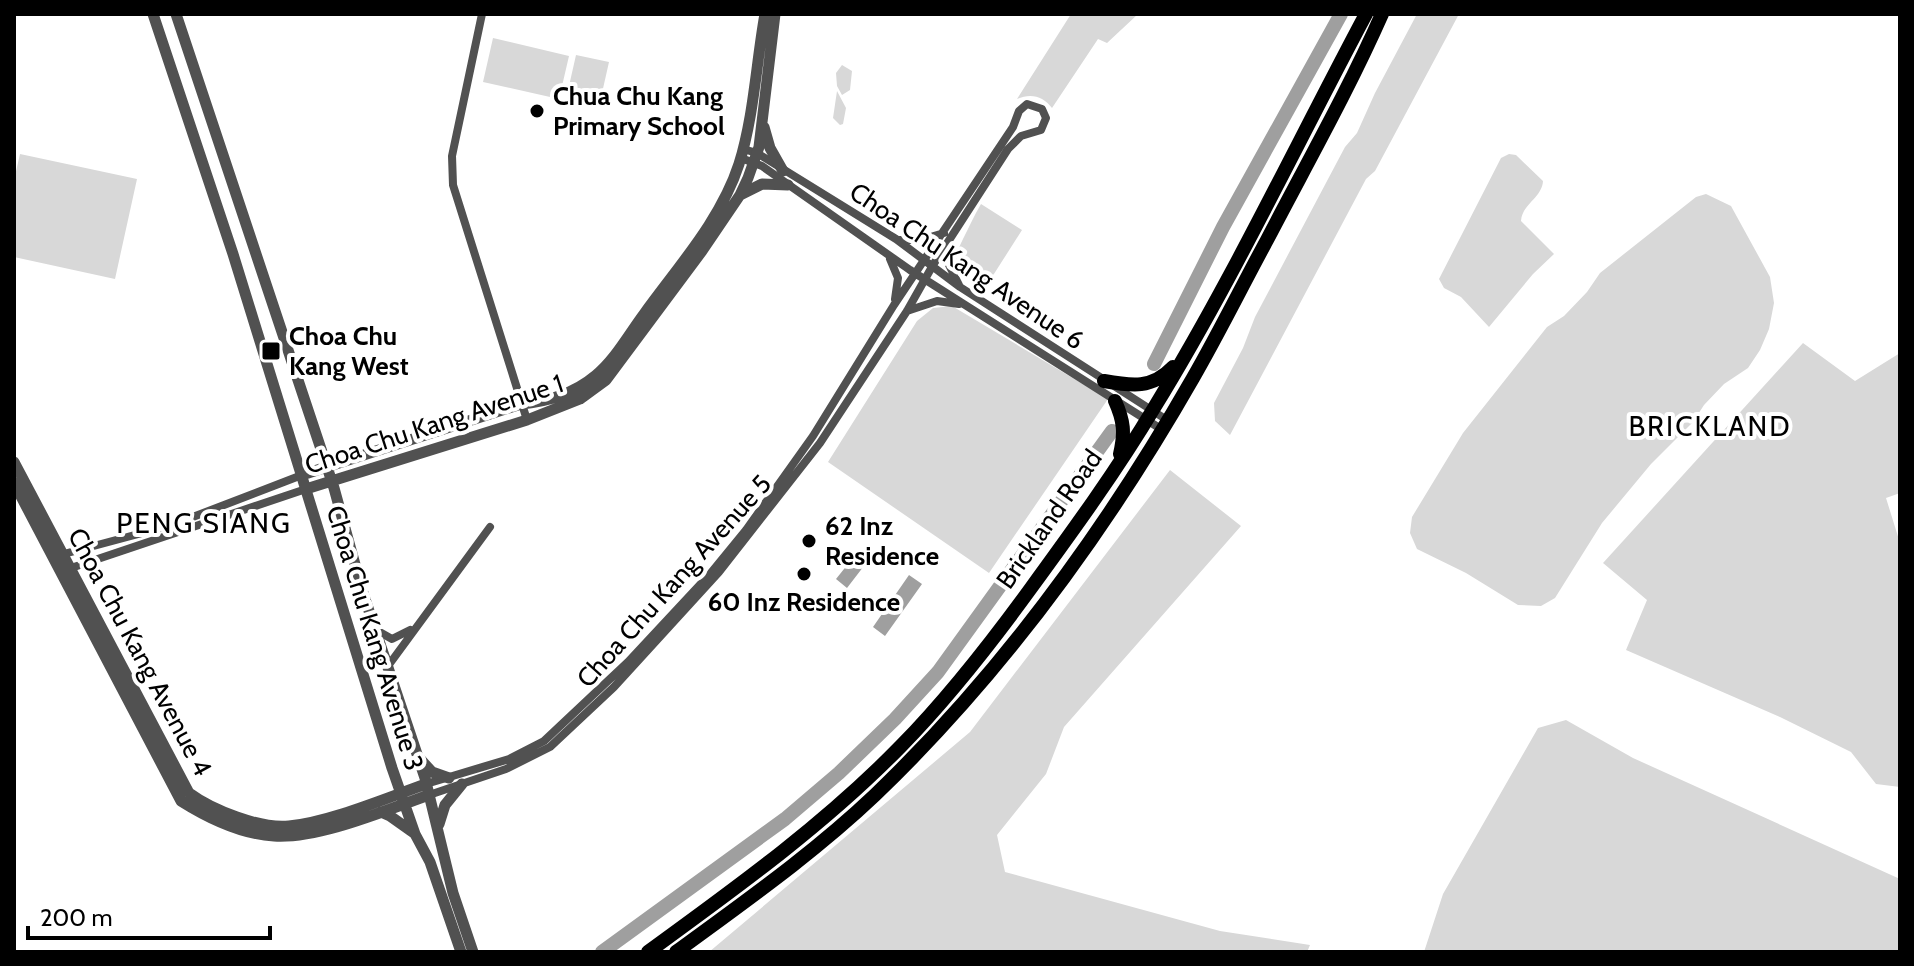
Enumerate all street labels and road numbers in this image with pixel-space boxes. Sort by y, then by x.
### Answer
street label: Choa Chu Kang Avenue 6 [844,176,1090,356]
street label: Choa Chu Kang Avenue 1 [301,367,567,481]
street label: Brickland Road [989,443,1109,595]
street label: Choa Chu Kang Avenue 5 [570,468,778,694]
street label: Choa Chu Kang Avenue 3 [319,502,431,774]
street label: Choa Chu Kang Avenue 4 [61,523,219,781]

